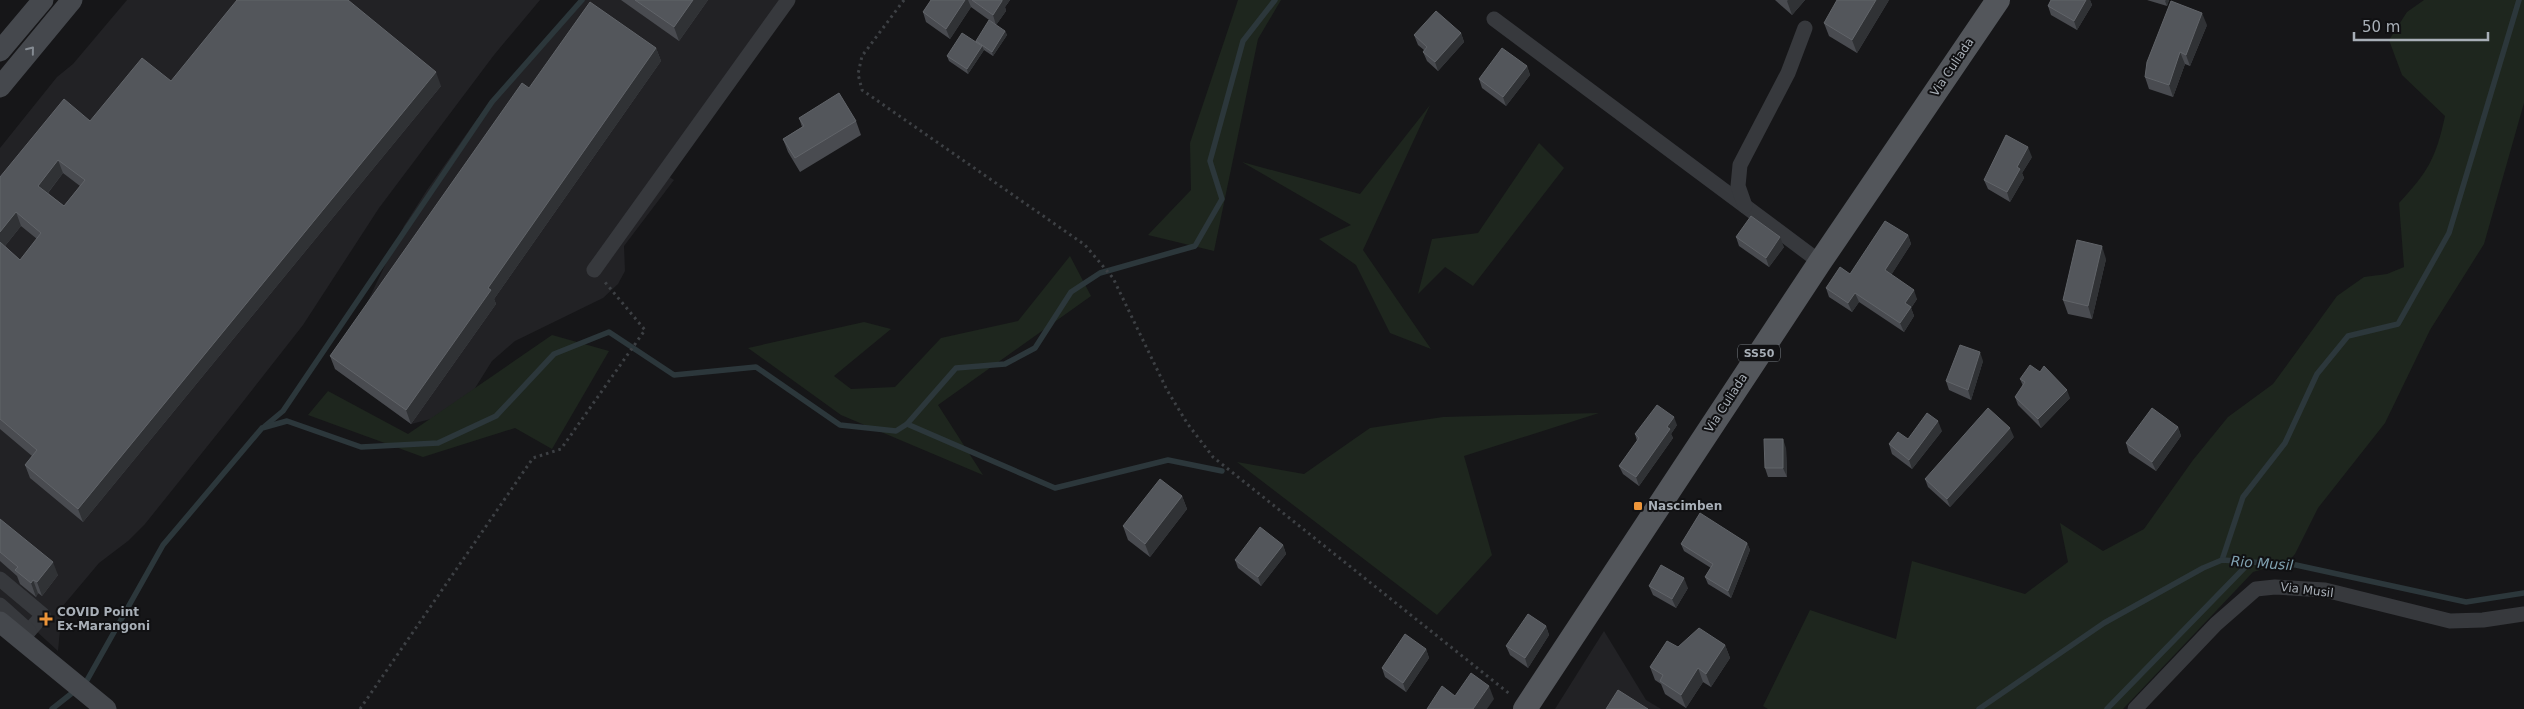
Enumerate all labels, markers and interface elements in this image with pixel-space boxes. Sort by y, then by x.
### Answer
scale bar [2354,10,2488,42]
text: 50 m [2362,18,2400,36]
street label: Via Culiada [1927,35,1977,99]
one-way arrow [25,46,34,55]
road number: SS50 [1738,344,1780,362]
street label: Via Culiada [1702,371,1750,435]
place label: Nascimben [1648,499,1722,513]
marker: Nascimben [1632,500,1644,512]
water label: Rio Musil [2230,553,2294,573]
street label: Via Musil [2280,580,2334,600]
place label: COVID Point Ex-Marangoni [57,605,150,633]
marker: COVID Point Ex-Marangoni [39,612,53,626]

